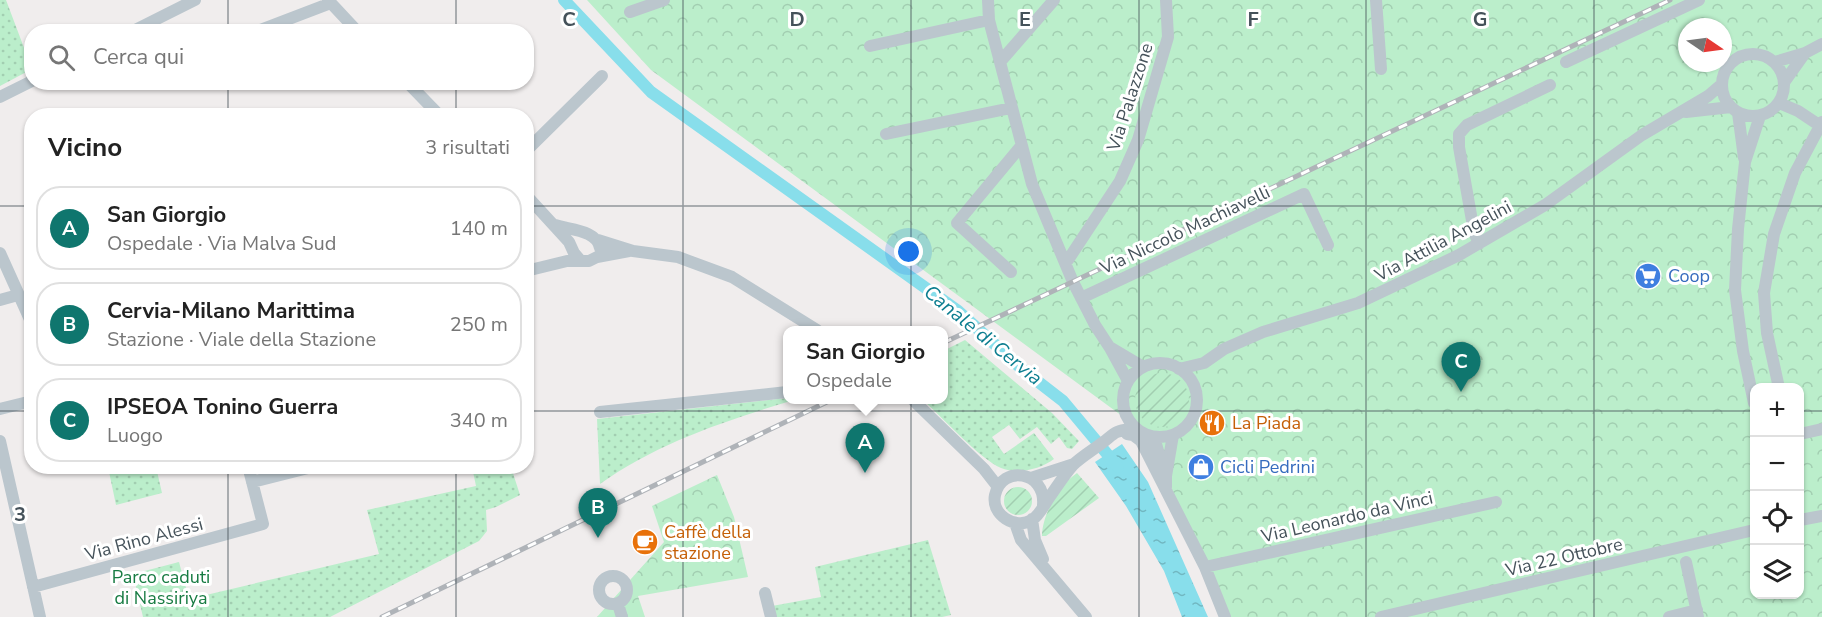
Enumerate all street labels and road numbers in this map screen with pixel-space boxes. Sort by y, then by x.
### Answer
street label: Via Palazzone [1101,40,1159,155]
street label: Via Niccolò Machiavelli [1095,180,1274,280]
street label: Via Attilia Angelini [1370,195,1515,288]
street label: Via Leonardo da Vinci [1258,486,1435,549]
street label: Via Rino Alessi [81,512,206,567]
street label: Via 22 Ottobre [1502,532,1625,582]

